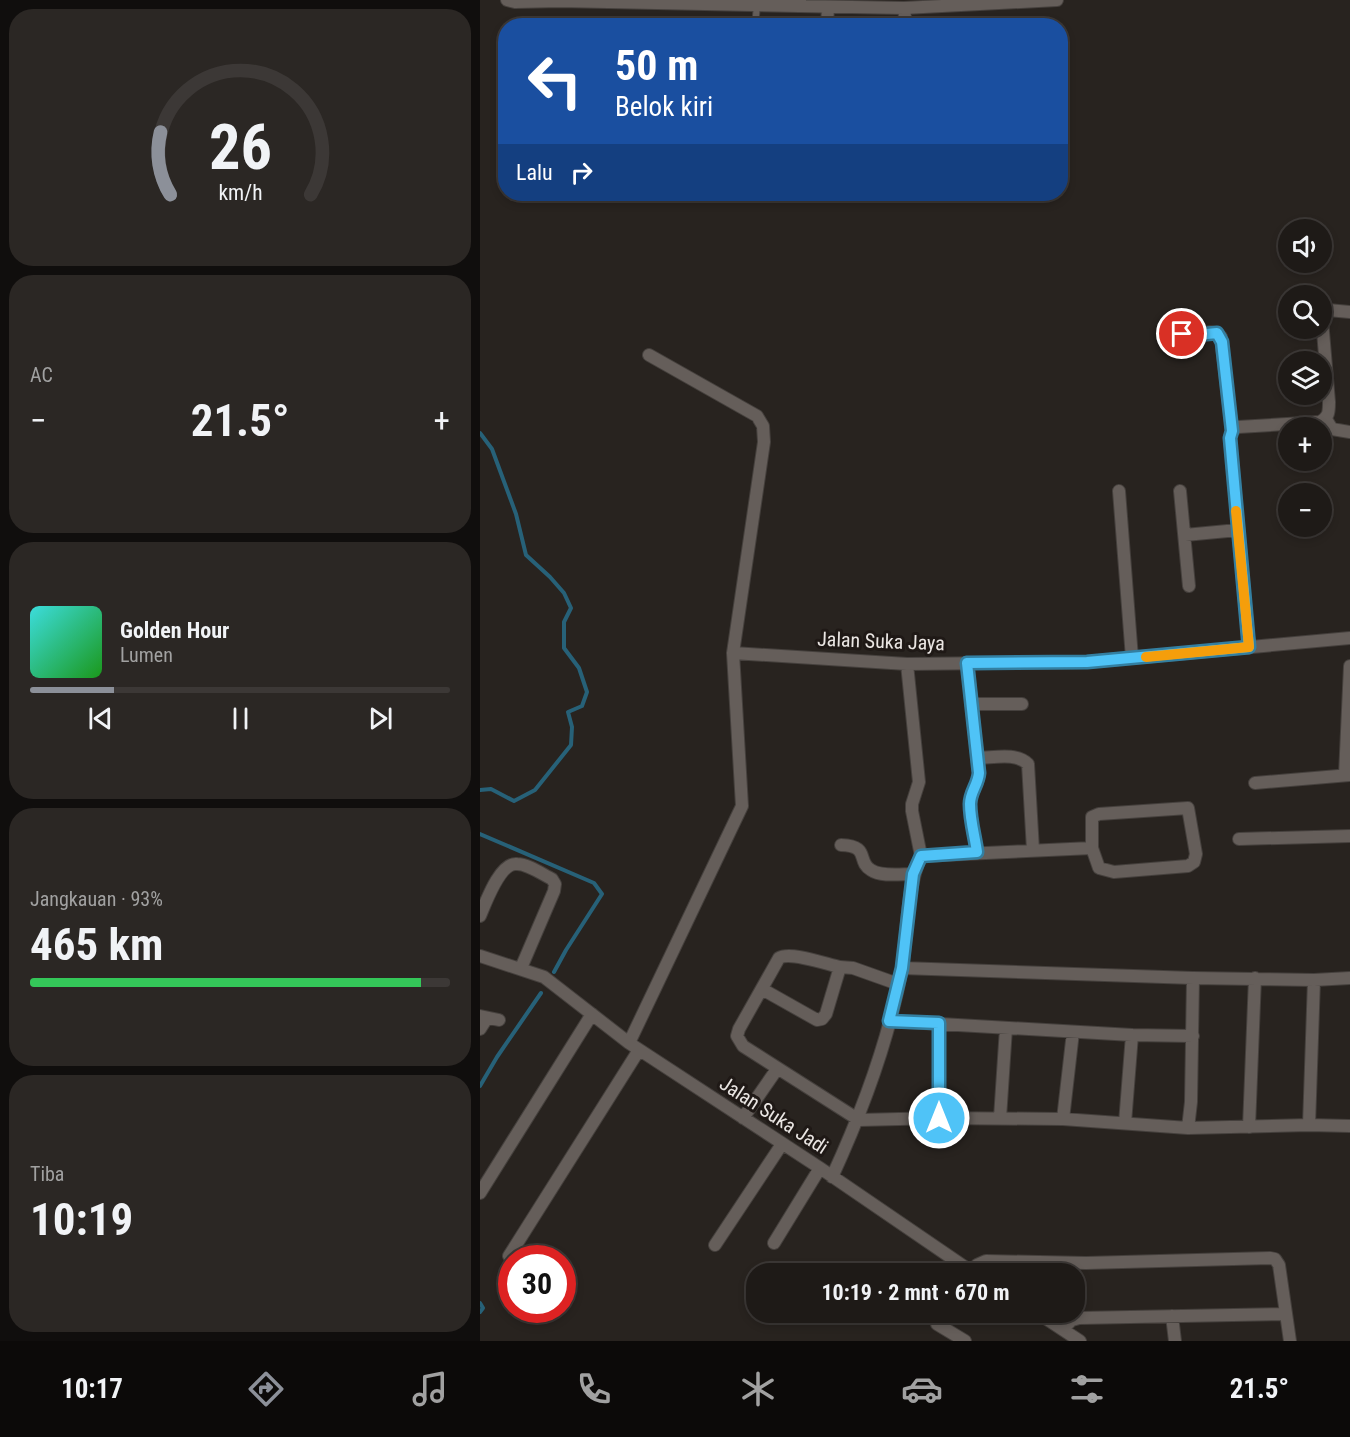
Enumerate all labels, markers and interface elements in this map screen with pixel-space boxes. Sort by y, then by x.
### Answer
text: 50 m [615,41,698,90]
icon: left [516,42,594,120]
text: Belok kiri [615,91,713,123]
text: 26 [208,111,272,184]
icon: right [565,156,598,189]
text: Lalu [516,160,553,185]
text: km/h [218,180,262,205]
map controls [1278,219,1332,537]
button: sound [1278,219,1332,273]
button: search [1278,285,1332,339]
pin [1156,308,1207,359]
icon: arrive [1165,317,1198,350]
button: layers [1278,351,1332,405]
text: AC [30,363,53,387]
text: 21.5° [191,394,289,447]
text: − [30,401,47,440]
text: + [434,401,450,440]
button: + [1278,417,1332,471]
button: − [1278,483,1332,537]
text: Golden Hour [120,618,229,643]
street label: Jalan Suka Jaya [817,627,945,655]
text: Lumen [120,643,173,667]
icon: previous [84,702,117,735]
icon: pause [224,702,257,735]
icon: next [364,702,397,735]
text: Jangkauan · 93% [30,887,163,911]
text: 465 km [30,918,163,971]
street label: Jalan Suka Jadi [715,1071,833,1159]
position arrow [907,1086,971,1150]
text: Tiba [30,1162,64,1186]
text: 10:19 [30,1193,133,1246]
speed limit sign: 30 [498,1245,576,1323]
text: 10:19 · 2 mnt · 670 m [821,1280,1010,1305]
icon: directions [245,1368,287,1410]
icon: music [409,1368,451,1410]
icon: phone [573,1368,615,1410]
icon: climate [737,1368,779,1410]
icon: car [901,1368,943,1410]
icon: filters [1066,1368,1108,1410]
text: 10:17 [61,1373,123,1405]
text: 21.5° [1230,1373,1289,1405]

